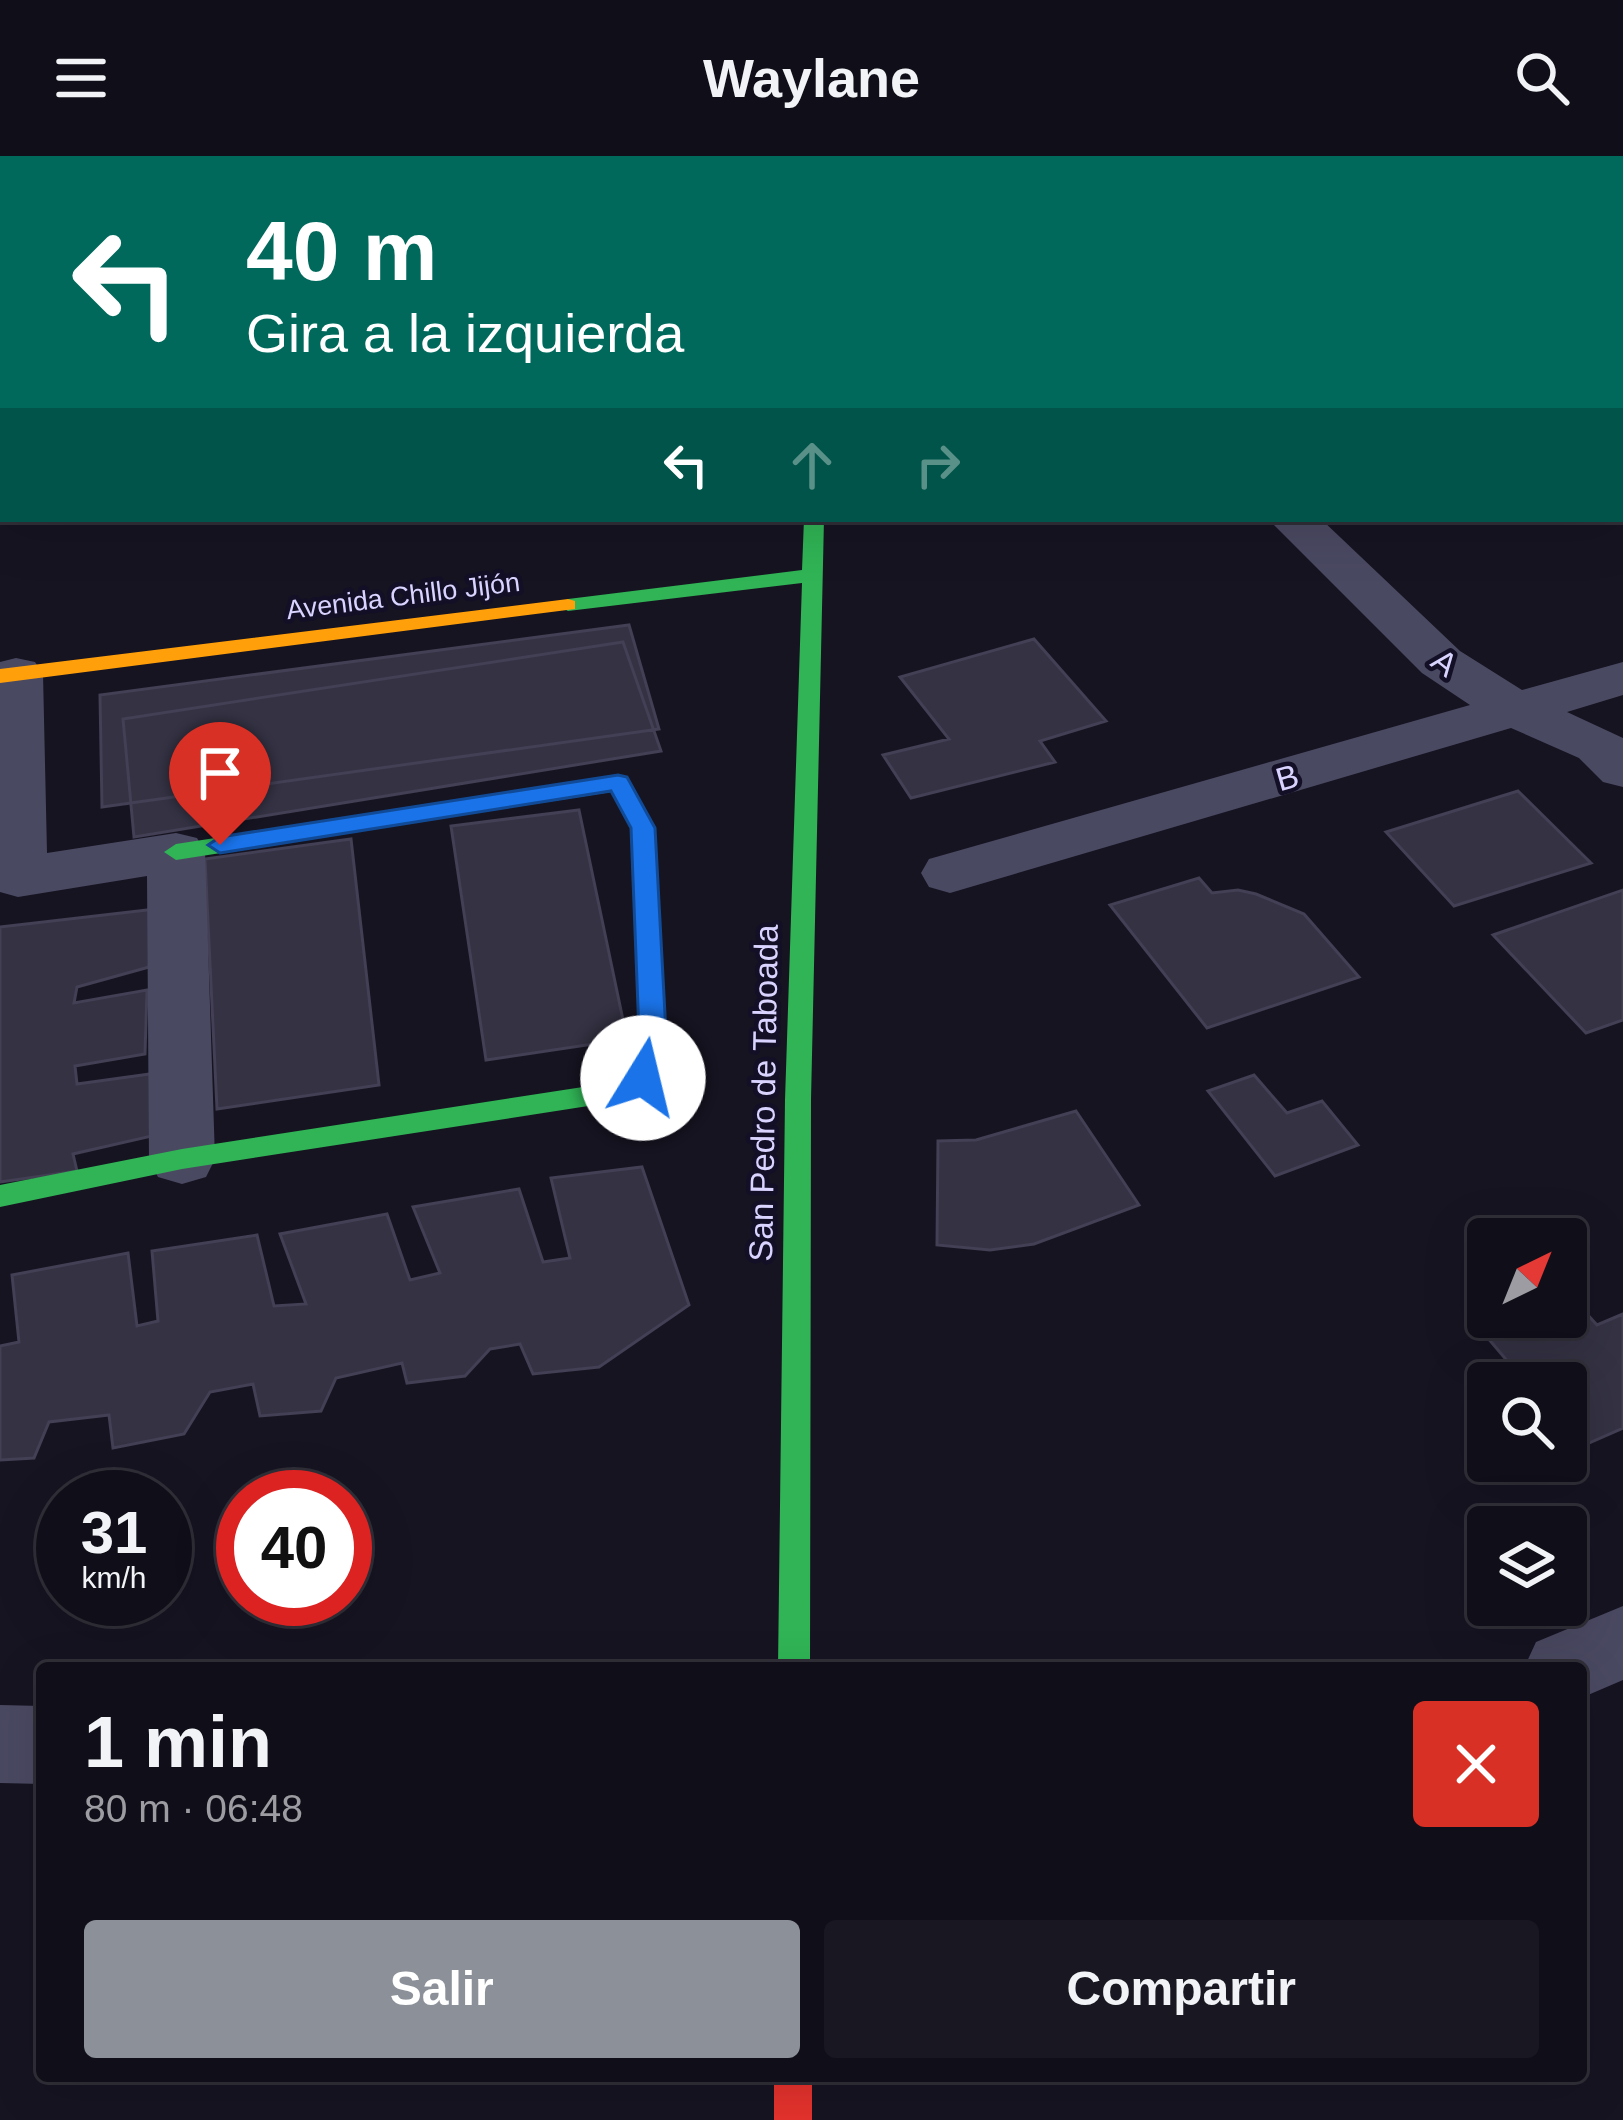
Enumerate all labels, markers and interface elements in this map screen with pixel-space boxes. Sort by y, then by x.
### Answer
icon: menu [48,45,114,111]
icon: search [1509,45,1575,111]
text: Waylane [703,48,920,108]
icon: left [48,204,204,360]
text: 40 m [246,204,437,298]
text: Gira a la izquierda [246,303,684,363]
icon: left [653,432,719,498]
icon: ahead [779,432,845,498]
icon: right [905,432,971,498]
street label: Avenida Chillo Jijón [284,567,522,625]
street label: A [1425,641,1465,684]
pin [169,722,271,845]
icon: arrive [187,740,253,806]
street label: B [1271,757,1303,798]
street label: San Pedro de Taboada [742,924,785,1262]
position arrow [580,1015,706,1141]
north arrow [1467,1218,1587,1338]
map controls [1467,1218,1587,1626]
button: search [1467,1362,1587,1482]
speed limit sign: 40 [216,1470,372,1626]
text: 31 [81,1499,147,1566]
button: layers [1467,1506,1587,1626]
text: km/h [81,1561,147,1594]
button: close [1413,1701,1539,1827]
text: 1 min [84,1702,272,1782]
text: 80 m · 06:48 [84,1787,303,1830]
button: Salir [84,1920,800,2058]
button: Compartir [824,1920,1539,2058]

